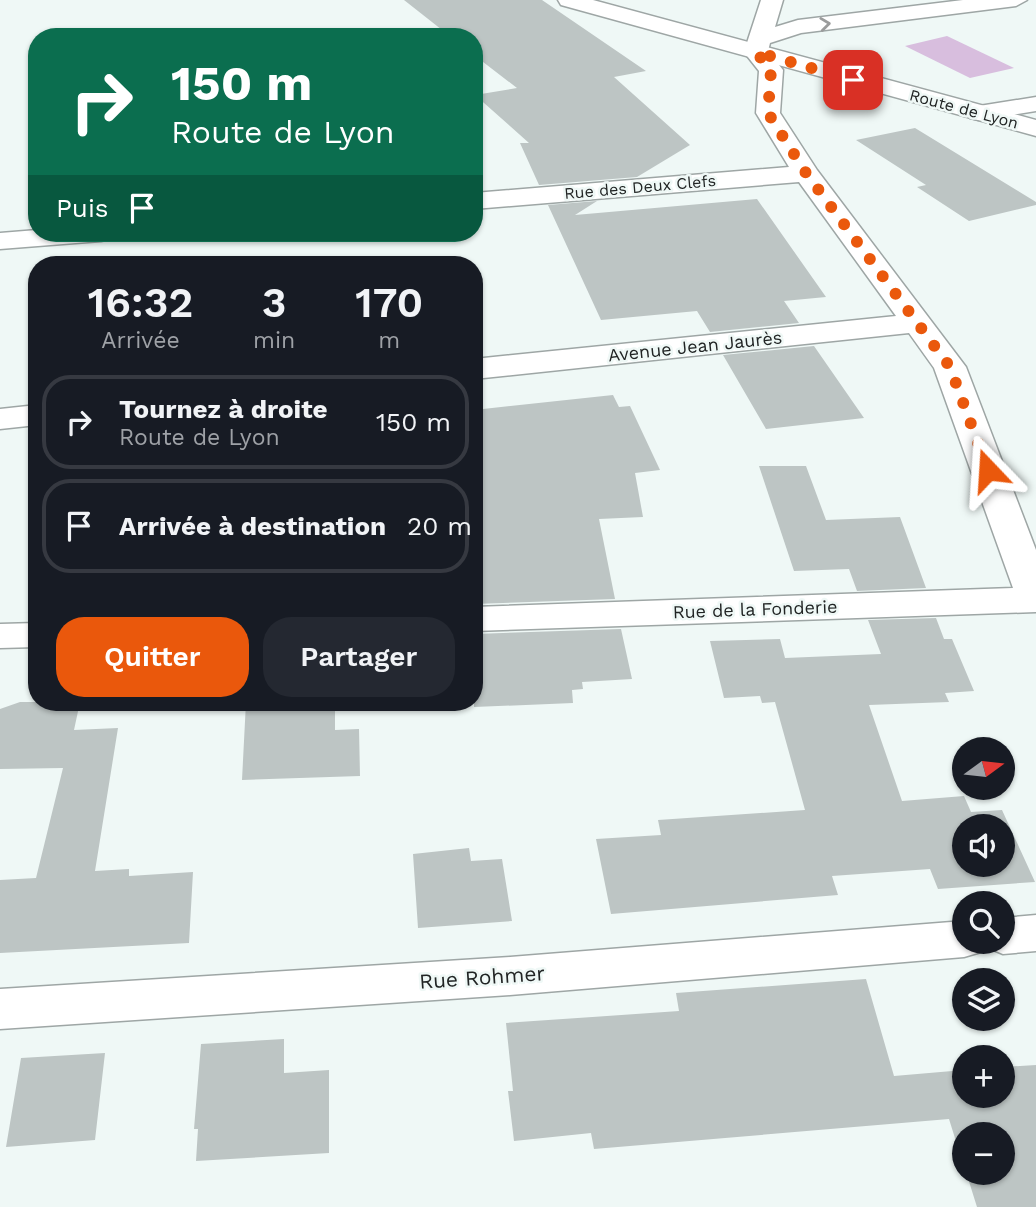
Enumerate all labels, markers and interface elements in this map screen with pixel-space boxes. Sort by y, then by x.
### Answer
one-way arrow [819,16,831,31]
pin [823,50,883,110]
text: 150 m [171,54,312,112]
icon: right [56,56,147,147]
icon: arrive [834,61,872,99]
street label: Route de Lyon [908,85,1020,133]
text: Route de Lyon [171,113,395,151]
street label: Rue des Deux Clefs [563,171,717,203]
icon: arrive [123,189,161,227]
text: Puis [56,193,109,223]
text: 16:32 [88,278,193,327]
text: 3 [262,278,287,327]
text: 170 [355,278,423,327]
street label: Avenue Jean Jaurès [607,326,783,366]
text: Arrivée [101,327,180,354]
text: min [253,327,295,354]
text: m [378,327,400,354]
text: Tournez à droite [119,394,328,424]
icon: right [60,403,98,441]
text: 150 m [376,407,451,437]
text: Route de Lyon [119,424,280,451]
position arrow [951,433,1025,507]
icon: arrive [60,507,98,545]
text: Arrivée à destination [119,511,386,541]
text: 20 m [407,511,472,541]
street label: Rue de la Fonderie [672,596,838,622]
button: Quitter [56,617,249,697]
button: Partager [263,617,455,697]
north arrow [952,737,1015,800]
map controls [952,737,1015,1185]
button: sound [952,814,1015,877]
button: search [952,891,1015,954]
street label: Rue Rohmer [418,960,546,994]
button: layers [952,968,1015,1031]
button: + [952,1045,1015,1108]
button: − [952,1122,1015,1185]

